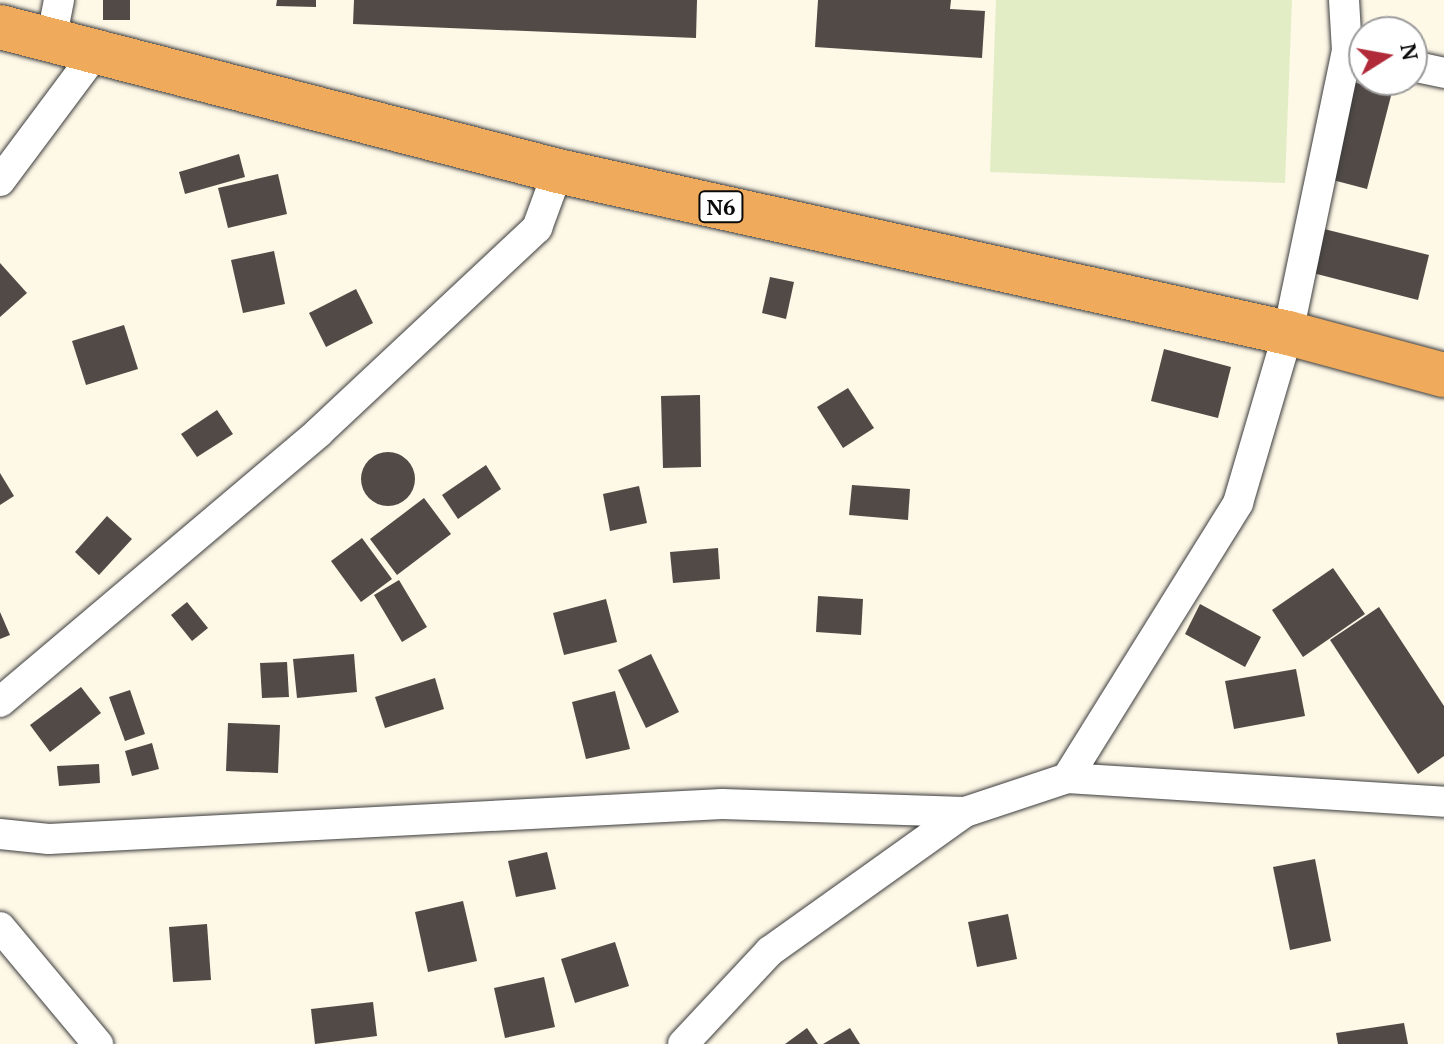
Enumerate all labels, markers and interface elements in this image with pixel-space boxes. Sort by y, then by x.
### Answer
north arrow [1348,16,1428,96]
text: N [1394,41,1426,63]
road number: N6 [697,189,745,225]

